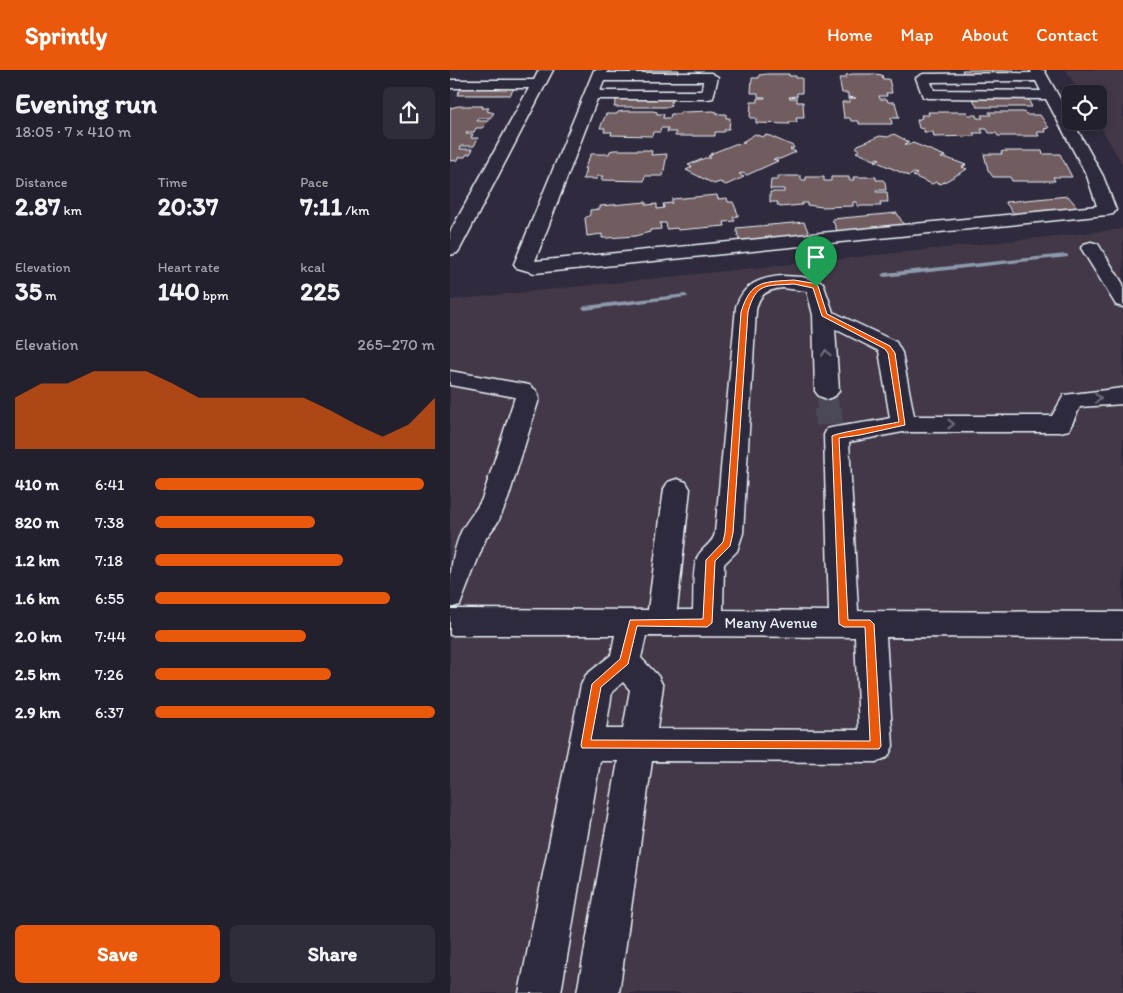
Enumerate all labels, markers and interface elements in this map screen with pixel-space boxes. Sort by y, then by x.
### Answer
text: Sprintly [25,21,107,50]
text: Home [827,24,873,46]
text: Map [901,24,934,46]
text: About [962,24,1008,46]
text: Contact [1036,24,1098,46]
map controls [1062,85,1107,130]
button: locate [1062,85,1107,130]
text: Evening run [15,86,157,120]
button: share [383,87,435,139]
text: 18:05 · 7 × 410 m [15,122,131,141]
text: Distance [15,174,67,191]
text: Time [158,174,188,191]
text: Pace [300,174,328,191]
text: 2.87 [15,191,60,221]
text: 20:37 [158,191,218,221]
text: 7:11 [300,191,342,221]
text: km [60,202,82,219]
text: /km [342,202,370,219]
pin [795,236,837,287]
icon: arrive [802,243,830,271]
text: Elevation [15,259,71,276]
text: Heart rate [158,259,220,276]
text: kcal [300,259,325,276]
text: 35 [15,276,42,306]
text: 140 [158,276,200,306]
text: 225 [300,276,340,306]
text: m [42,287,57,304]
text: bpm [200,287,229,304]
text: Elevation [15,335,79,354]
text: 265–270 m [358,335,435,354]
one-way arrow [820,349,831,357]
one-way arrow [1095,393,1103,404]
one-way arrow [948,419,956,429]
text: 410 m [15,475,59,494]
text: 6:41 [95,475,124,494]
text: 820 m [15,513,59,532]
text: 7:38 [95,513,124,532]
text: 1.2 km [15,551,60,570]
text: 7:18 [95,551,123,570]
text: 1.6 km [15,589,60,608]
text: 6:55 [95,589,124,608]
street label: Meany Avenue [725,614,817,632]
text: 2.0 km [15,627,62,646]
text: 7:44 [95,627,126,646]
text: 2.5 km [15,665,61,684]
text: 7:26 [95,665,124,684]
text: 2.9 km [15,703,60,722]
text: 6:37 [95,703,124,722]
button: Save [15,925,220,983]
button: Share [230,925,435,983]

